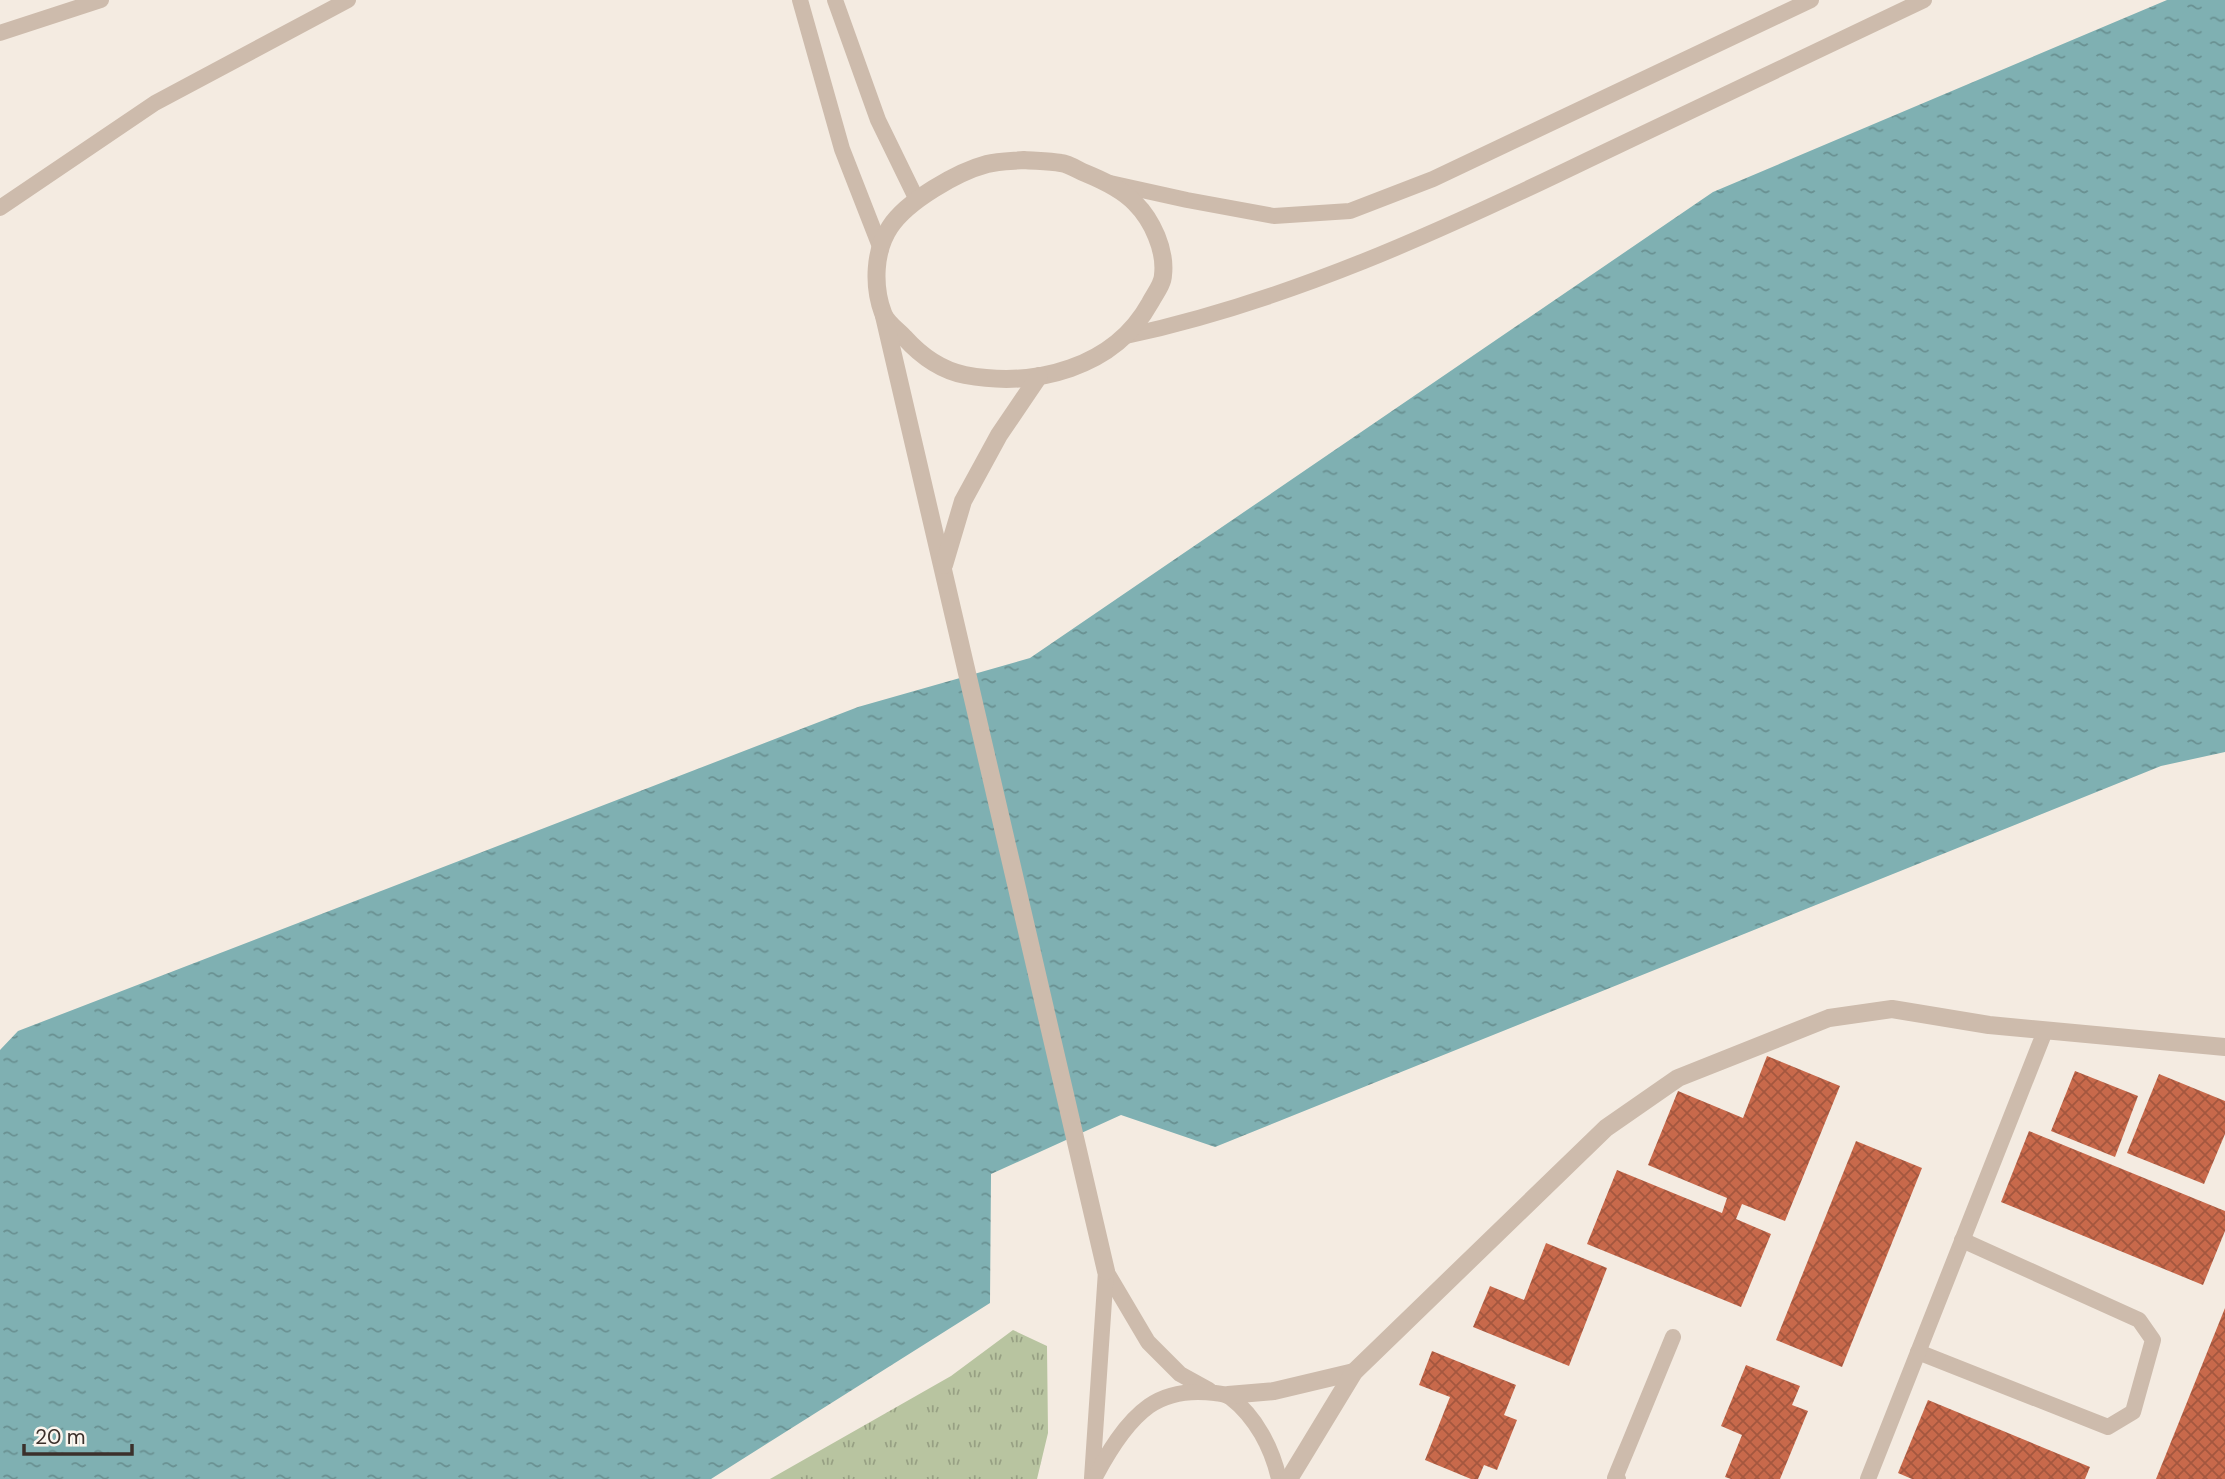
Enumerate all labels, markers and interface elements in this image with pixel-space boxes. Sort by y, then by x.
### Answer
scale bar [24,1412,133,1456]
text: 20 m [35,1423,86,1451]

